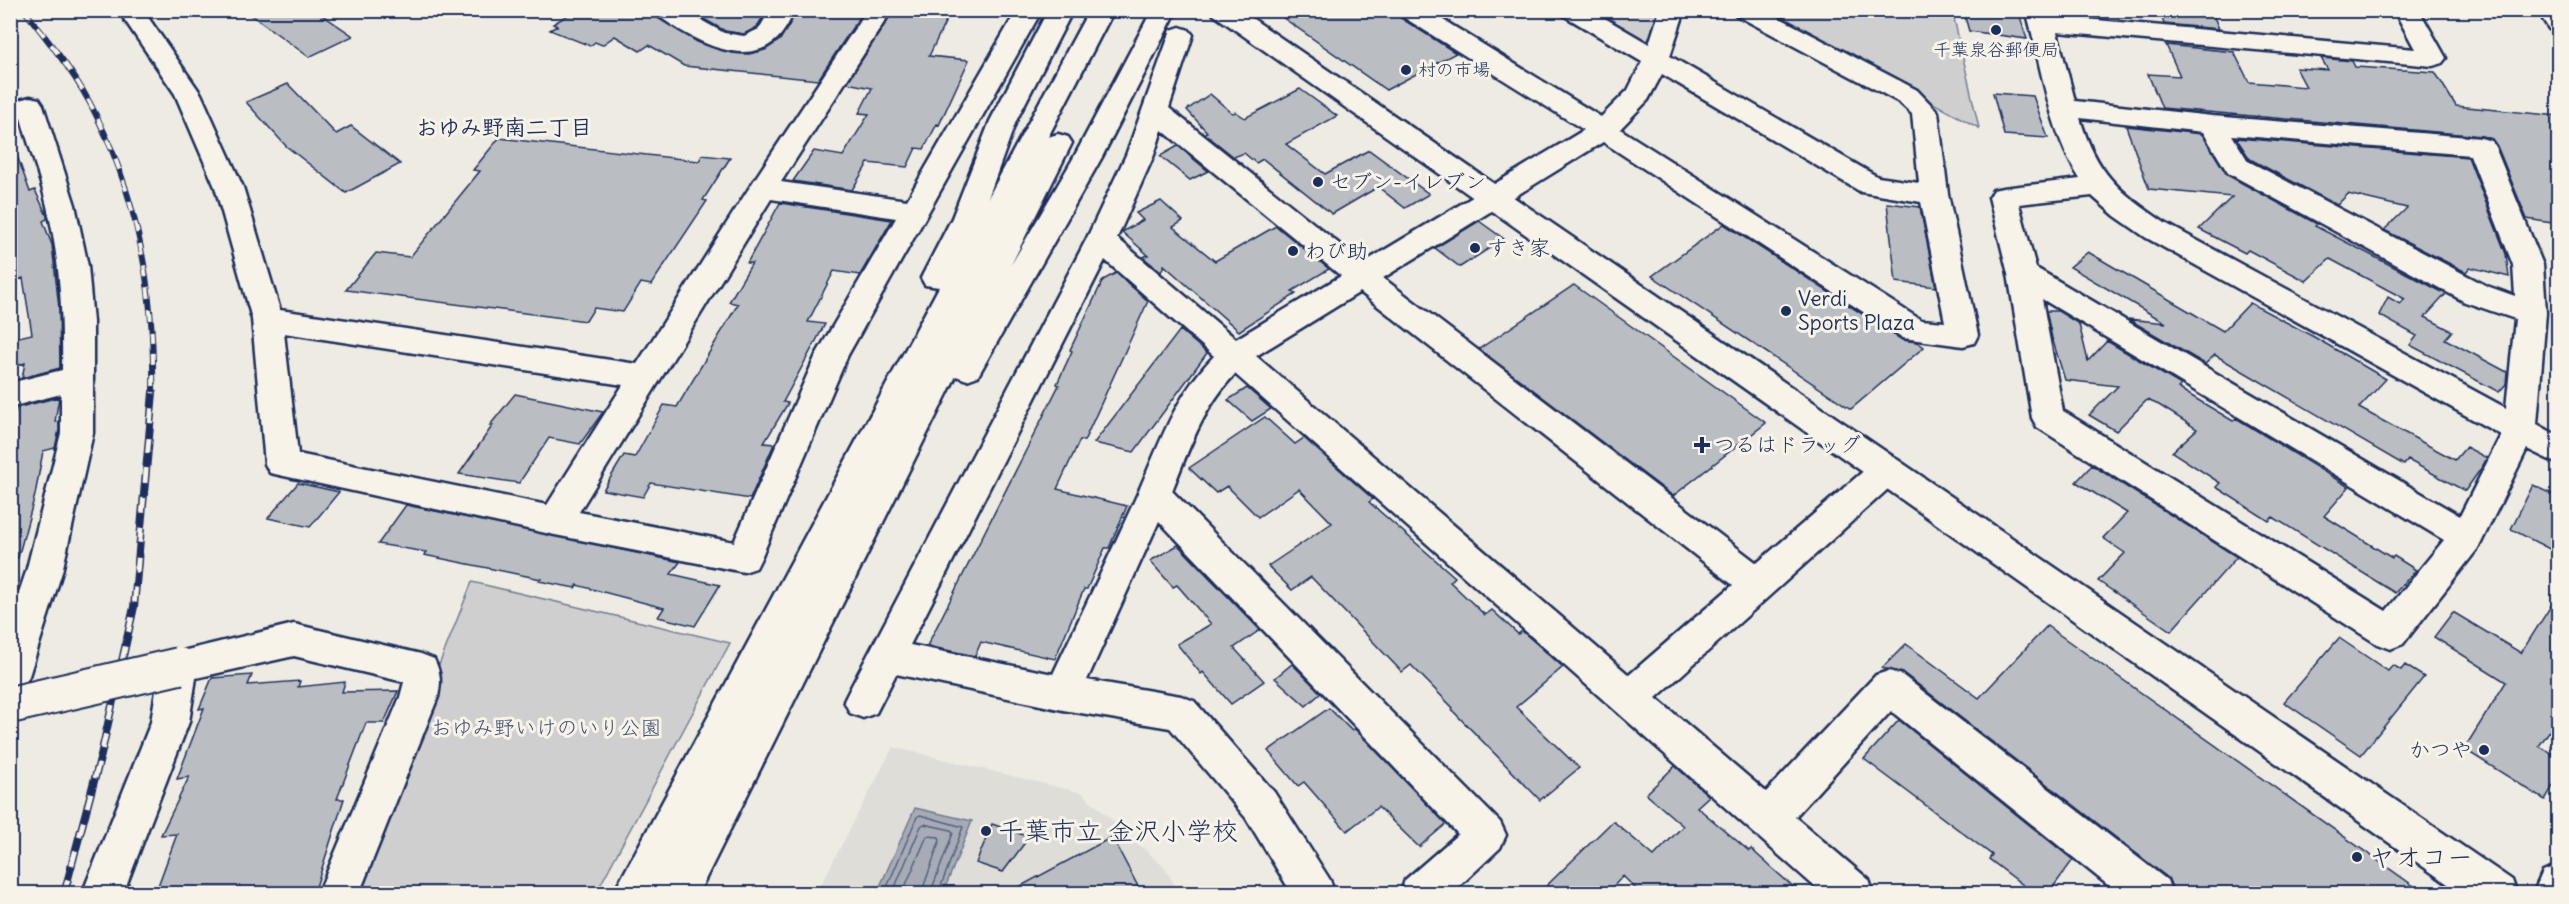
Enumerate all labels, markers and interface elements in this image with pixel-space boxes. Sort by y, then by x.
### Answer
marker: 千葉泉谷郵便局 [1989,23,2003,37]
place label: 千葉泉谷郵便局 [1933,38,2059,61]
place label: 村の市場 [1418,58,1490,81]
marker: 村の市場 [1399,63,1413,77]
district label: おゆみ野南二丁目 [416,113,592,141]
place label: セブン-イレブン [1330,168,1486,195]
marker: セブン-イレブン [1311,175,1325,189]
place label: すき家 [1487,234,1550,261]
place label: わび助 [1305,237,1368,264]
marker: すき家 [1468,241,1482,255]
marker: わび助 [1286,244,1300,258]
place label: Verdi Sports Plaza [1798,285,1915,336]
marker: Verdi Sports Plaza [1779,304,1793,318]
place label: つるはドラッグ [1714,431,1861,458]
marker: つるはドラッグ [1695,438,1709,452]
park label: おゆみ野いけのいり公園 [431,714,662,741]
place label: かつや [2409,736,2472,763]
marker: かつや [2477,743,2491,757]
place label: 千葉市立 金沢小学校 [998,814,1238,847]
marker: 千葉市立 金沢小学校 [979,824,993,838]
place label: ヤオコー [2369,840,2473,873]
marker: ヤオコー [2350,850,2364,864]

